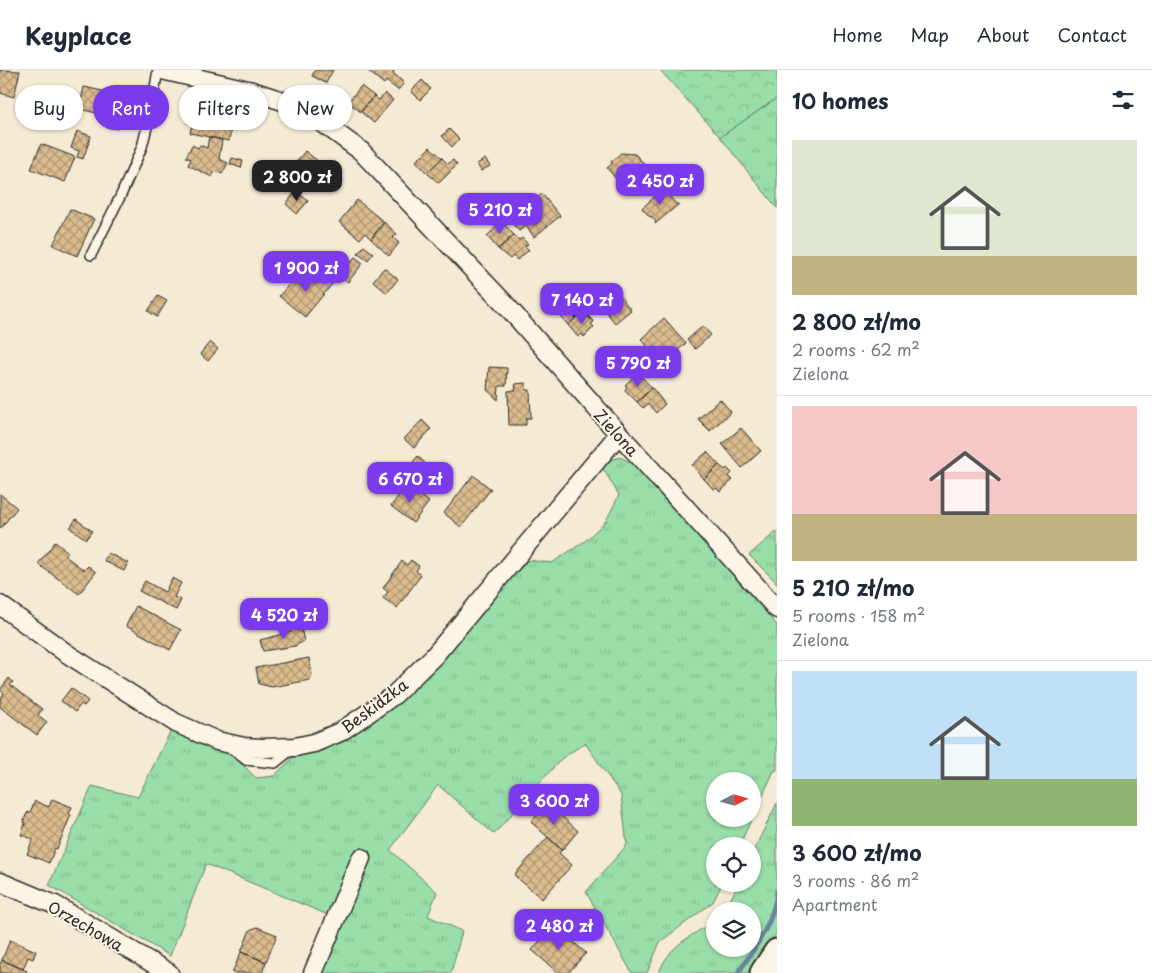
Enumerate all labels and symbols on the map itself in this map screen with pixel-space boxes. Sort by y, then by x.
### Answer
pin: 2 800 zł [245,160,349,202]
pin: 2 450 zł [608,164,712,206]
pin: 5 210 zł [448,192,552,235]
pin: 1 900 zł [254,250,358,293]
pin: 7 140 zł [530,282,634,325]
pin: 5 790 zł [586,346,690,388]
street label: Zielona [589,403,645,461]
pin: 6 670 zł [358,462,462,504]
pin: 4 520 zł [232,598,336,640]
street label: Beskidzka [336,672,412,738]
north arrow [706,772,761,828]
pin: 3 600 zł [502,784,606,826]
street label: Orzechowa [44,894,128,956]
pin: 2 480 zł [507,908,611,951]

